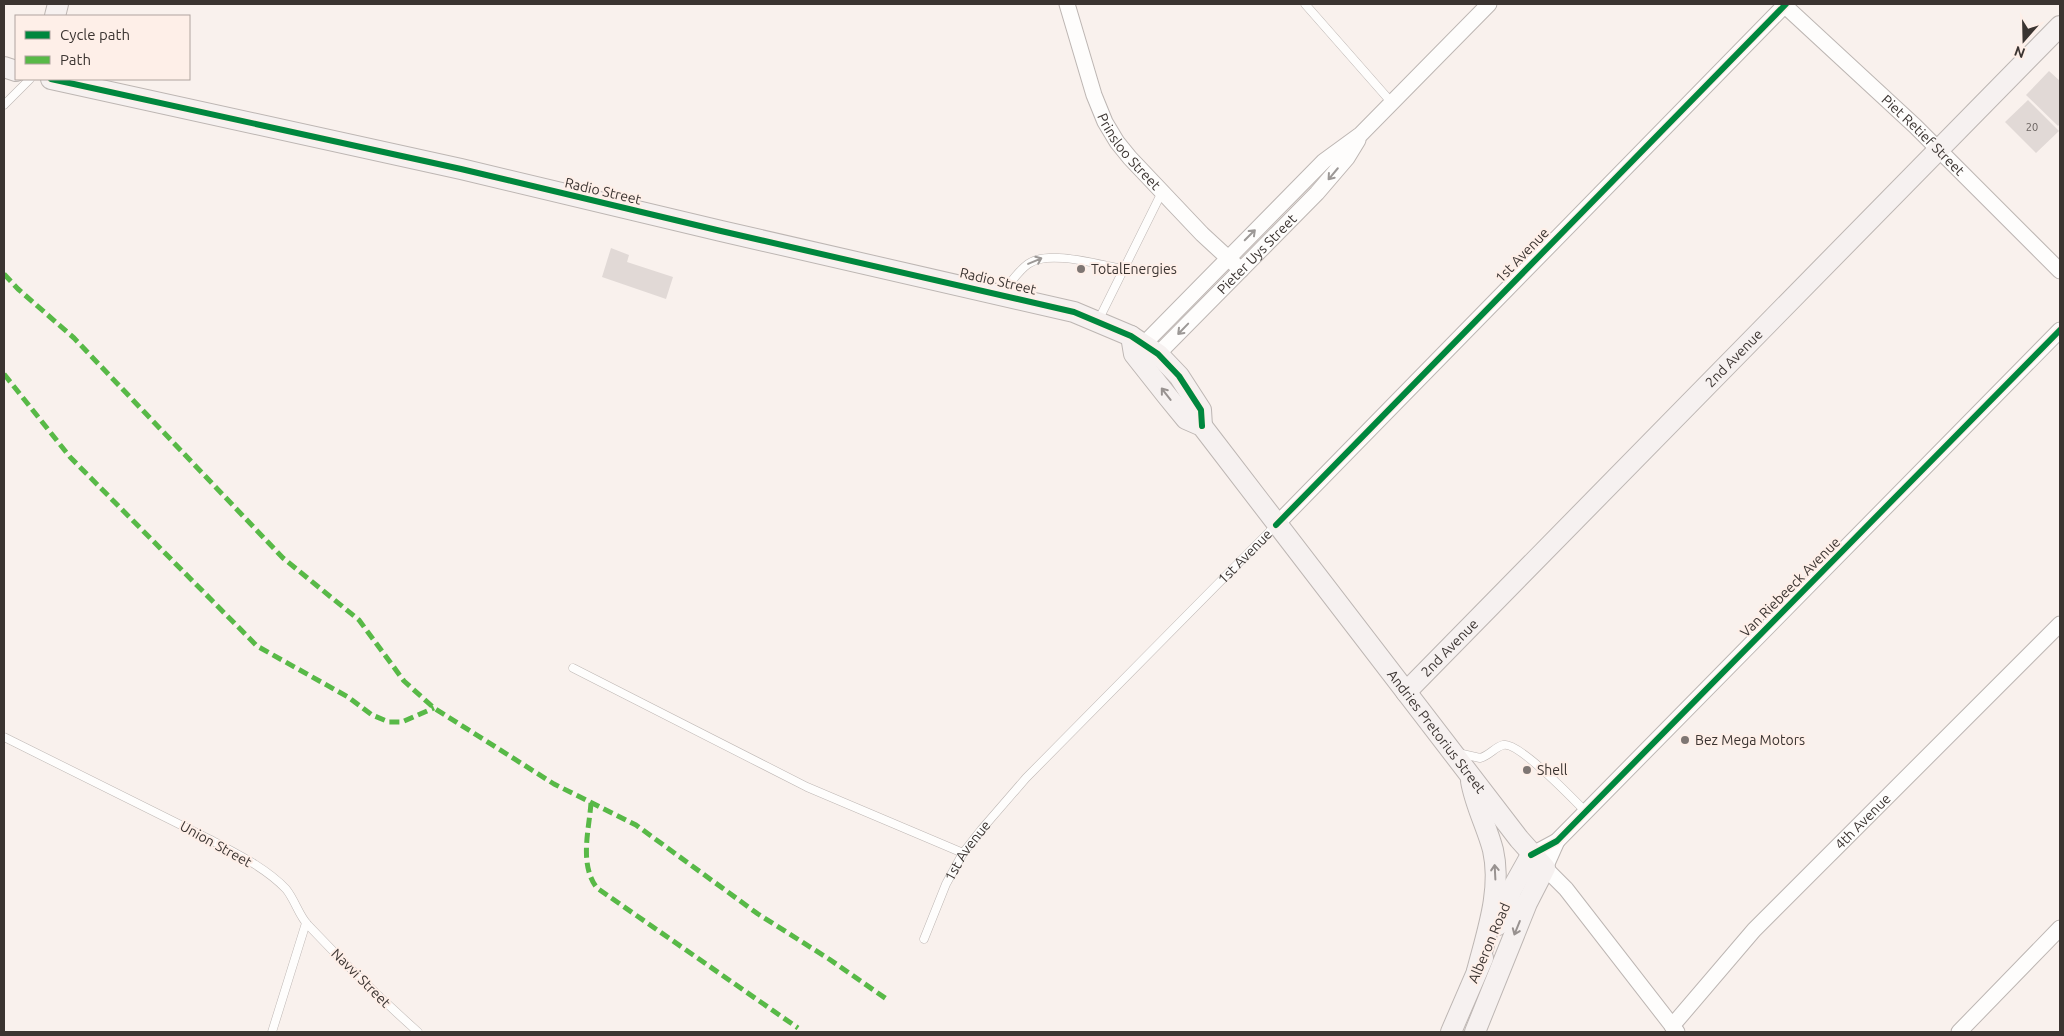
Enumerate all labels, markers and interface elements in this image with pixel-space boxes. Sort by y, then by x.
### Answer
legend [15,15,190,80]
north arrow [1999,15,2049,65]
text: Cycle path [60,26,130,43]
text: N [2012,43,2027,62]
text: Path [60,51,91,68]
street label: Piet Retief Street [1879,91,1968,179]
street label: Prinsloo Street [1094,111,1164,193]
house number: 20 [2026,121,2038,133]
one-way arrow [1328,167,1339,180]
street label: Radio Street [563,174,643,208]
street label: Pieter Uys Street [1214,210,1300,297]
street label: 1st Avenue [1492,224,1552,286]
one-way arrow [1244,229,1257,241]
one-way arrow [1027,256,1042,266]
place label: TotalEnergies [1091,261,1177,277]
marker: TotalEnergies [1075,263,1087,275]
street label: Radio Street [958,264,1038,298]
one-way arrow [1177,323,1189,336]
street label: 2nd Avenue [1702,326,1766,390]
one-way arrow [1161,387,1171,401]
street label: 1st Avenue [1215,526,1275,587]
street label: Van Riebeeck Avenue [1737,534,1843,640]
street label: 2nd Avenue [1418,616,1481,680]
street label: Andries Pretorius Street [1384,667,1489,797]
place label: Bez Mega Motors [1695,732,1805,748]
marker: Bez Mega Motors [1679,734,1691,746]
place label: Shell [1537,762,1568,778]
marker: Shell [1521,764,1533,776]
street label: 4th Avenue [1832,790,1894,852]
street label: 1st Avenue [941,817,994,884]
street label: Union Street [177,818,255,870]
one-way arrow [1490,864,1500,880]
street label: Alberon Road [1465,900,1513,986]
one-way arrow [1511,920,1521,935]
street label: Navvi Street [328,945,394,1011]

